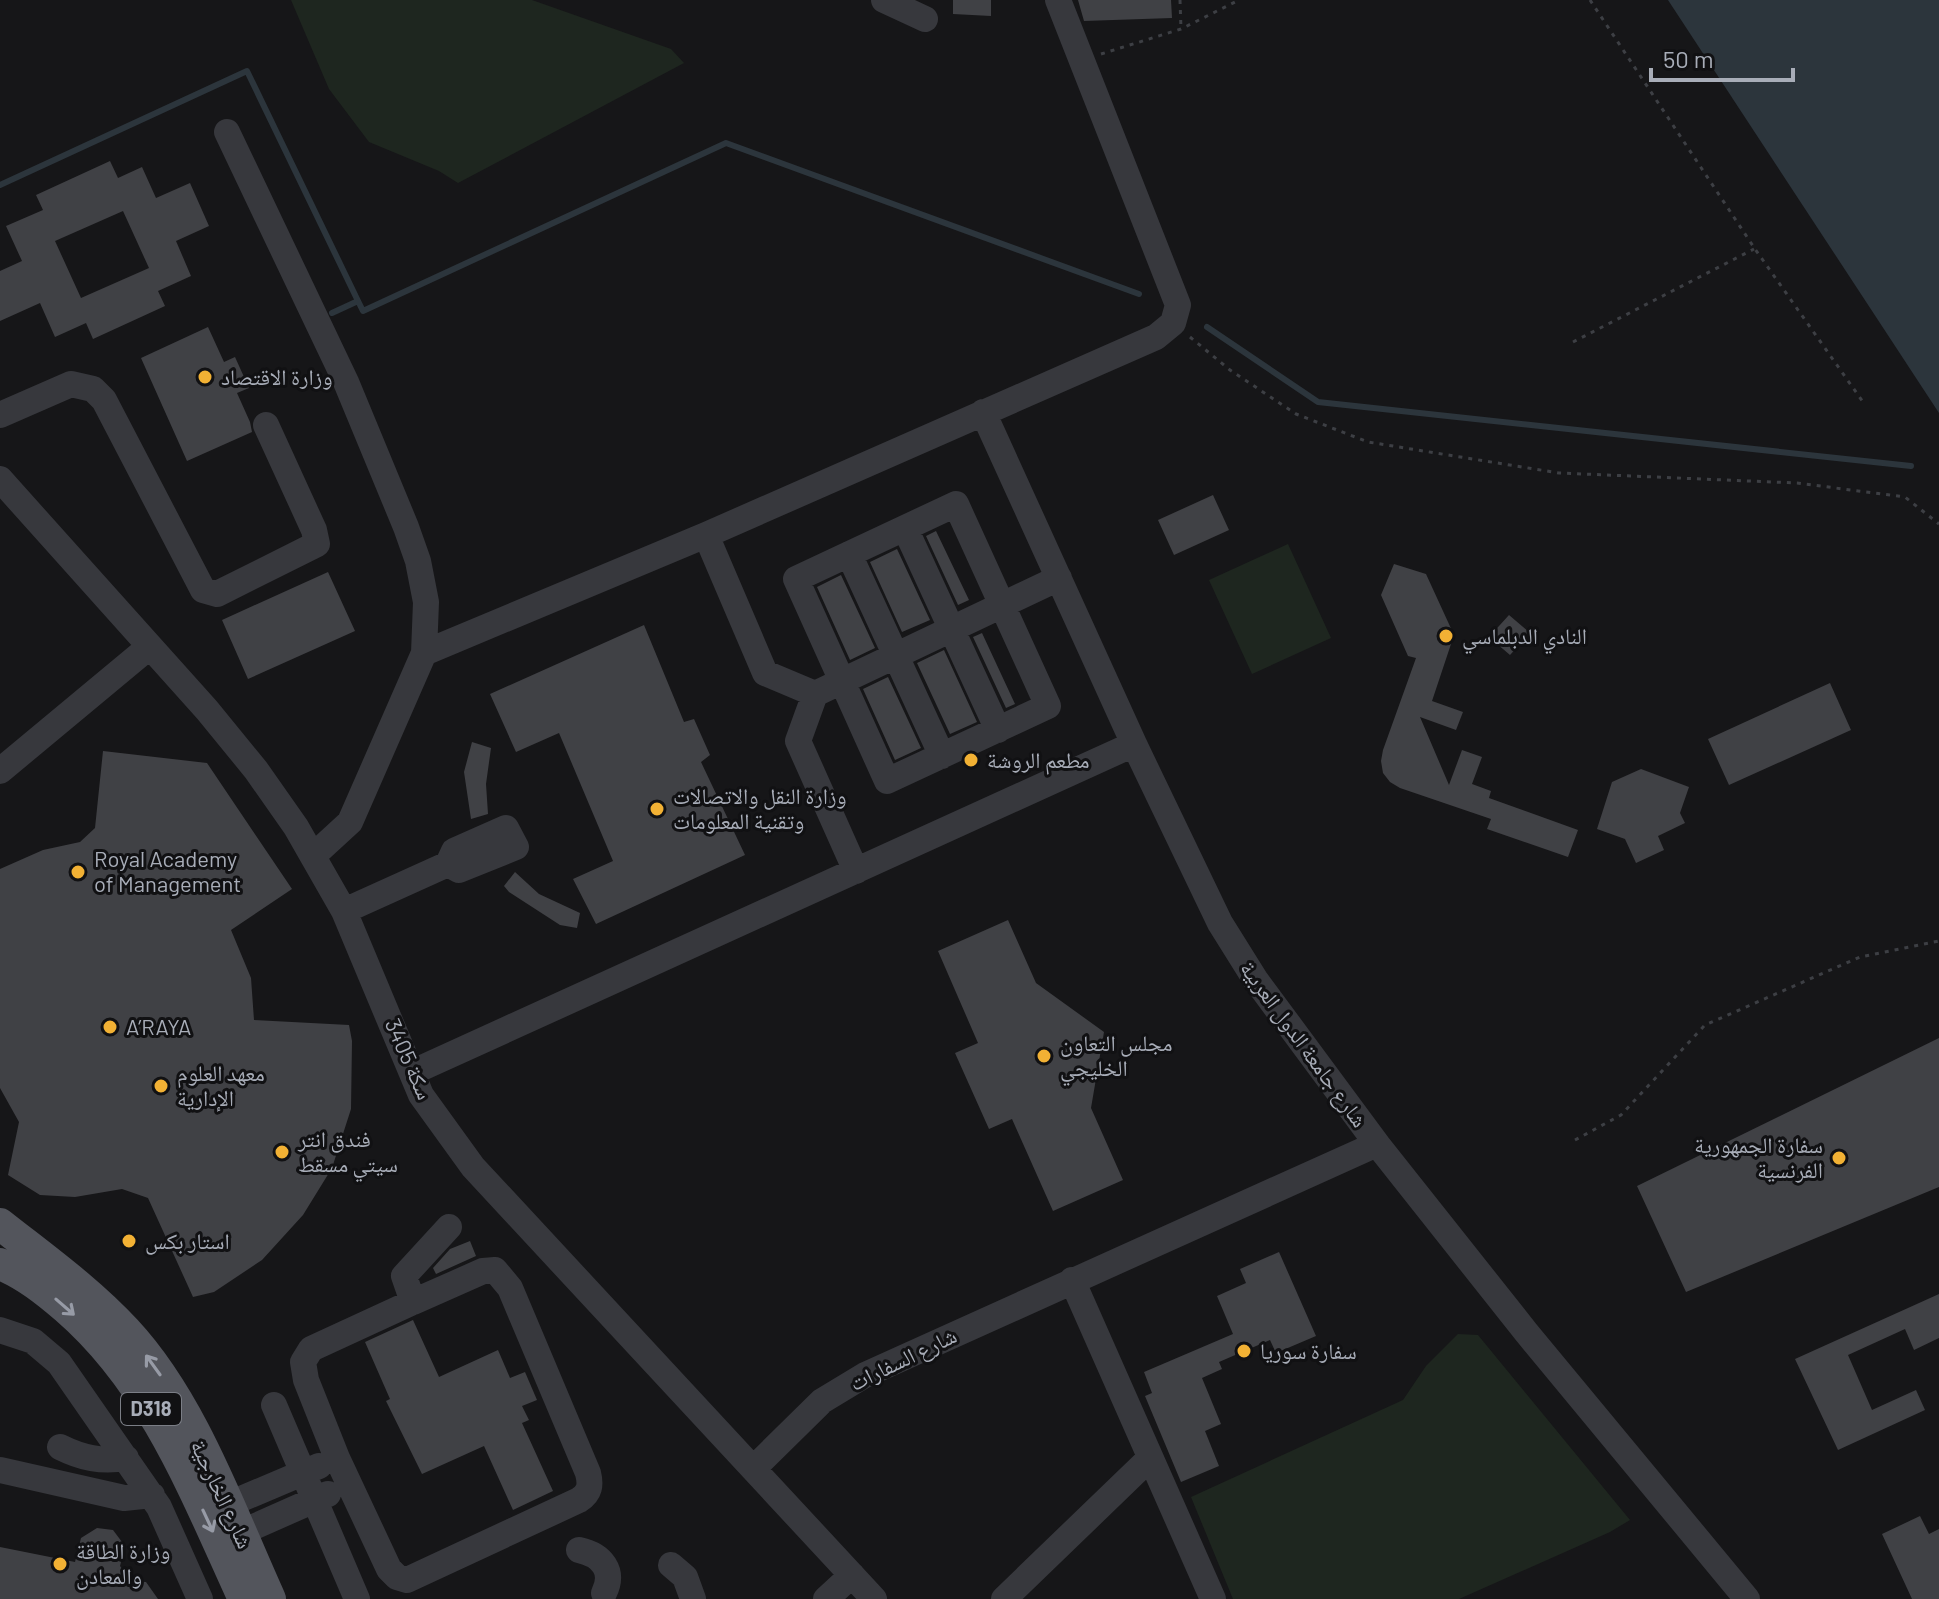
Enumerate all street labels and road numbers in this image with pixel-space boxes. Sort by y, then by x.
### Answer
street label: شارع جامعة الدول العربية [1234,955,1374,1133]
street label: سكة 3405 [381,1014,439,1103]
street label: شارع السفارات [845,1321,961,1397]
road number: D318 [121,1393,181,1425]
street label: شارع الخارجية [185,1435,259,1553]

